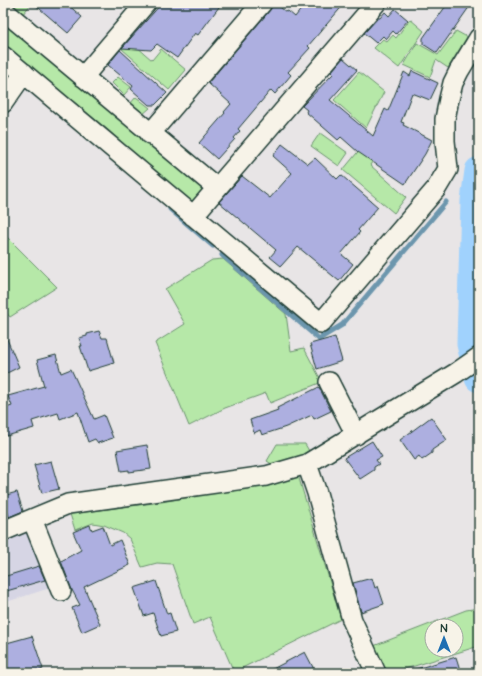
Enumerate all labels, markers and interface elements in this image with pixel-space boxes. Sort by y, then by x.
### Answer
north arrow [424,618,464,658]
text: N [441,621,448,636]

